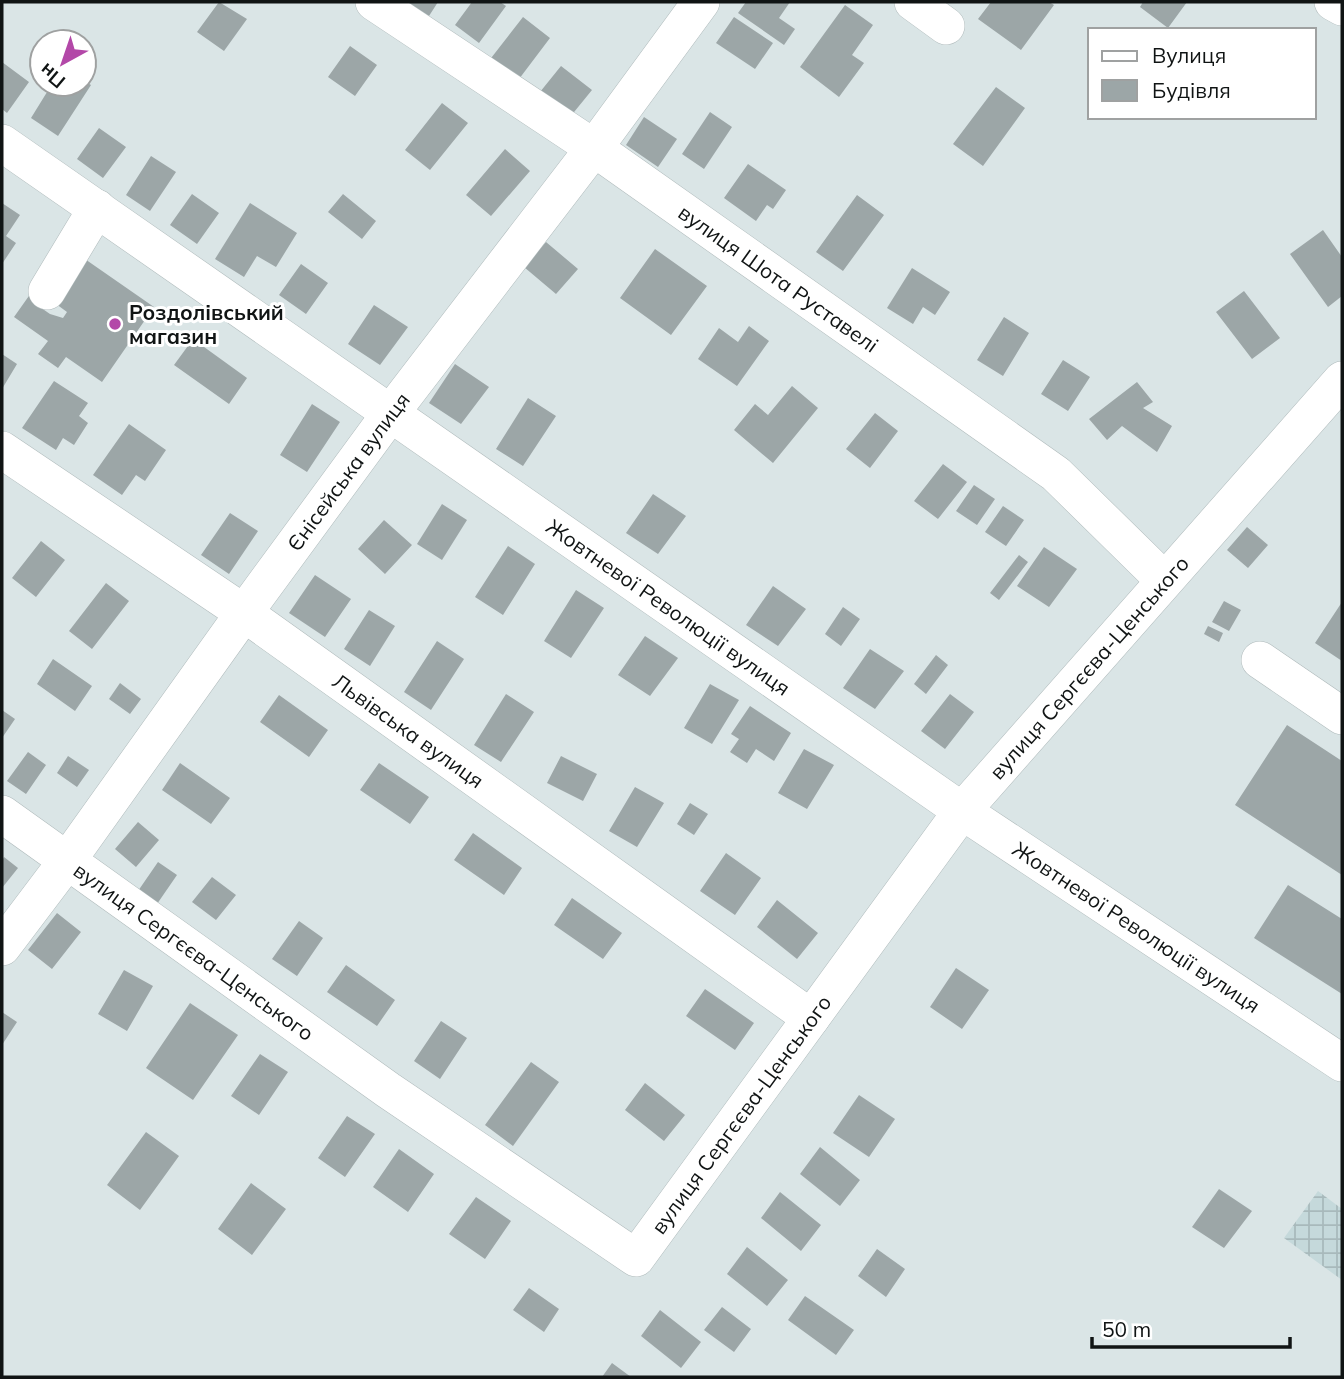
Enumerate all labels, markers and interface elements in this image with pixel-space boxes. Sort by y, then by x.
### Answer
north arrow [28,28,98,98]
legend [1088,28,1316,119]
text: Вулиця [1152,42,1226,68]
text: Пн [34,58,70,94]
text: Будівля [1152,77,1231,103]
street label: вулиця Шота Руставелі [674,199,884,358]
place label: Роздолівський магазин [129,299,284,349]
marker: Роздолівський магазин [107,316,123,332]
street label: Єнісейська вулиця [281,387,415,556]
street label: Жовтневої Революції вулиця [542,513,795,701]
street label: вулиця Сергєєва-Ценського [983,550,1194,784]
street label: Львівська вулиця [328,668,489,793]
street label: Жовтневої Революції вулиця [1008,835,1265,1018]
street label: вулиця Сергєєва-Ценського [69,857,319,1046]
street label: вулиця Сергєєва-Ценського [645,990,837,1239]
scale bar [1092,1306,1290,1350]
text: 50 m [1102,1316,1151,1342]

